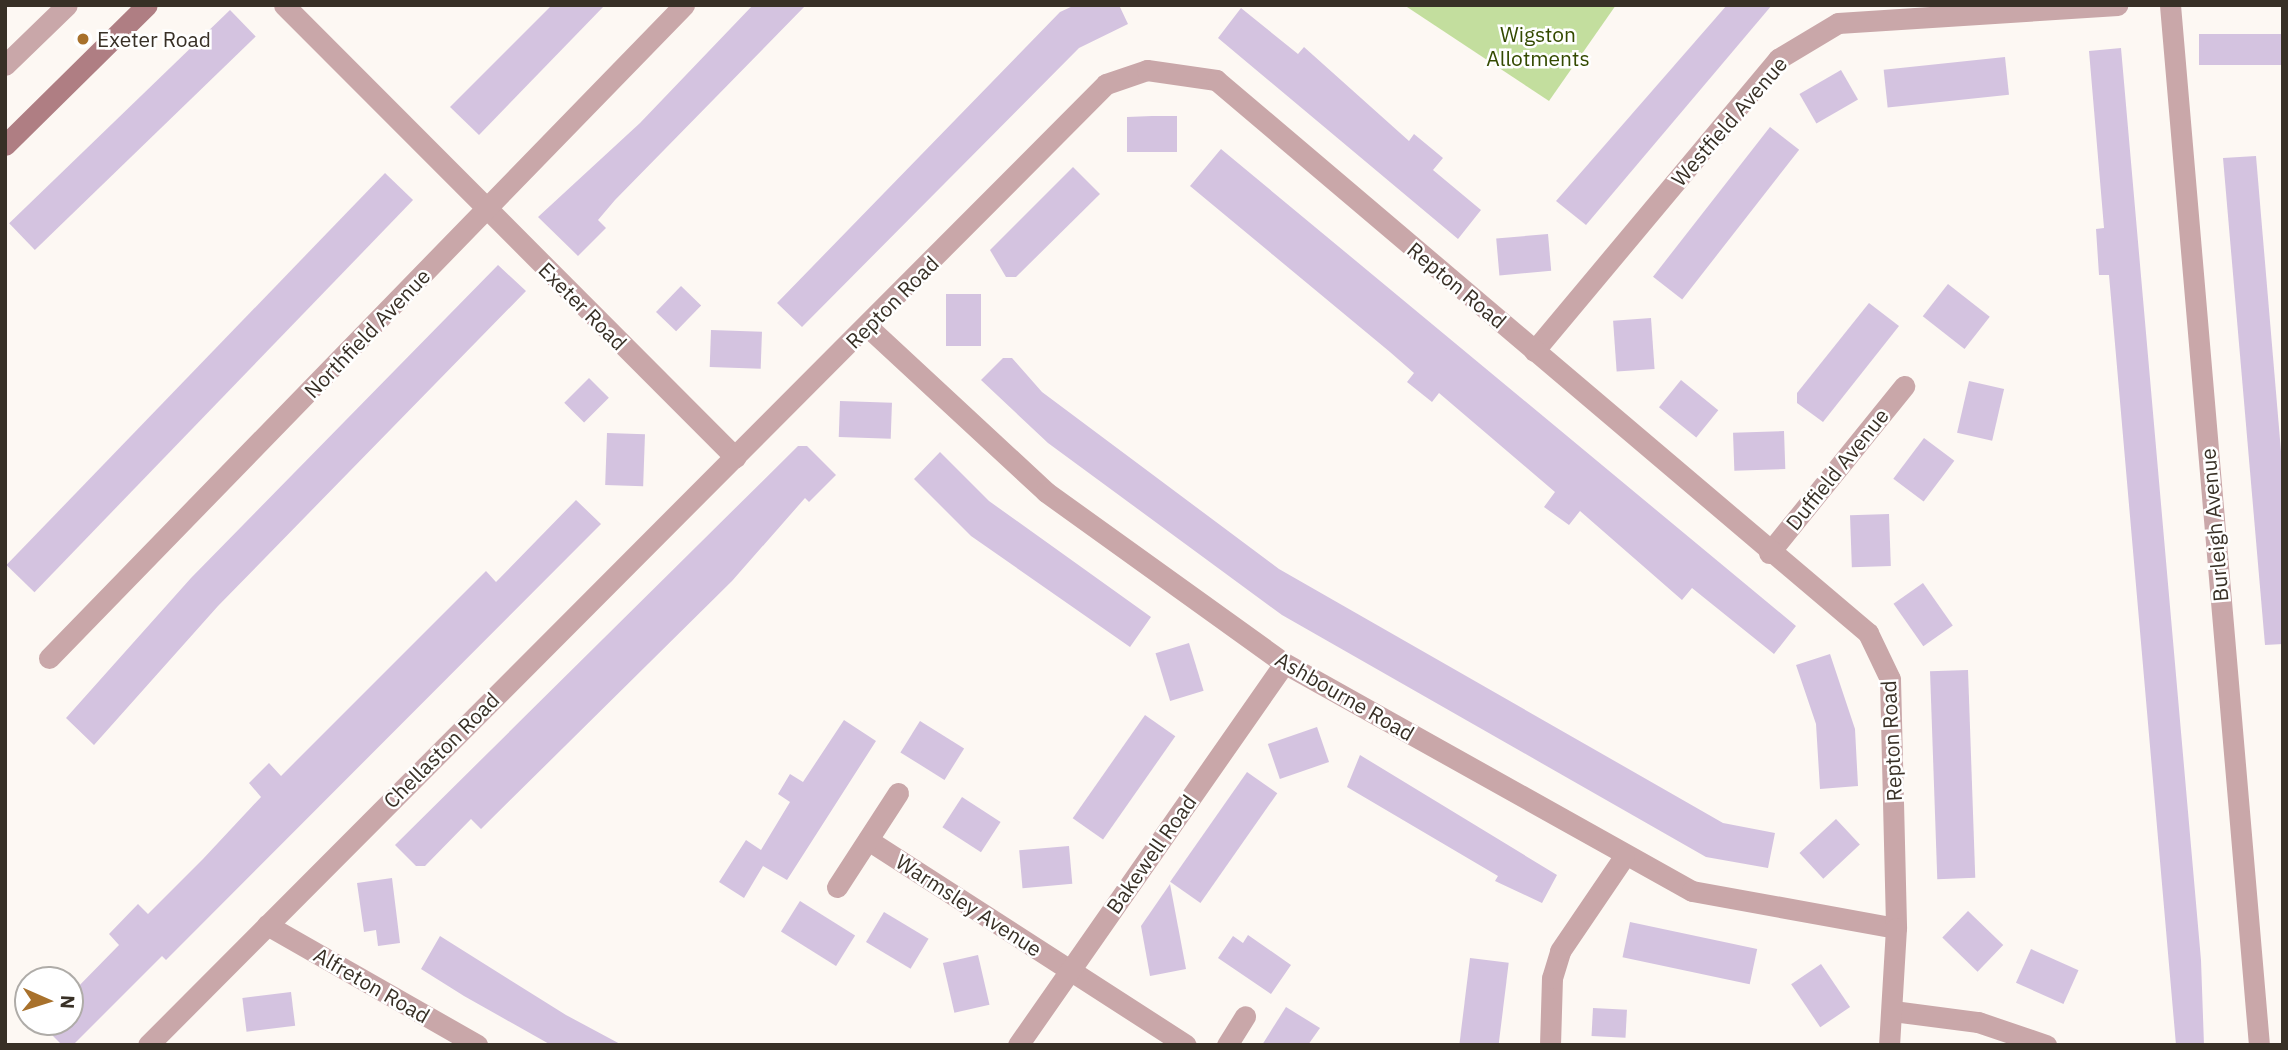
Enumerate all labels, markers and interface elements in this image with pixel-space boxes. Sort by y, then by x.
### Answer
park label: Wigston Allotments [1486,21,1590,71]
place label: Exeter Road [97,26,211,52]
marker: Exeter Road [75,31,91,47]
street label: Westfield Avenue [1666,51,1792,191]
street label: Repton Road [1403,236,1511,334]
street label: Repton Road [840,250,944,354]
street label: Exeter Road [534,257,632,355]
street label: Northfield Avenue [299,263,435,403]
street label: Duffield Avenue [1780,403,1894,535]
street label: Burleigh Avenue [2195,447,2233,603]
street label: Ashbourne Road [1271,646,1419,746]
street label: Repton Road [1875,680,1907,802]
street label: Chellaston Road [378,687,504,813]
street label: Bakewell Road [1101,790,1201,918]
street label: Warmsley Avenue [891,849,1047,961]
street label: Alfreton Road [310,942,434,1028]
north arrow [14,966,84,1036]
text: N [56,994,80,1009]

